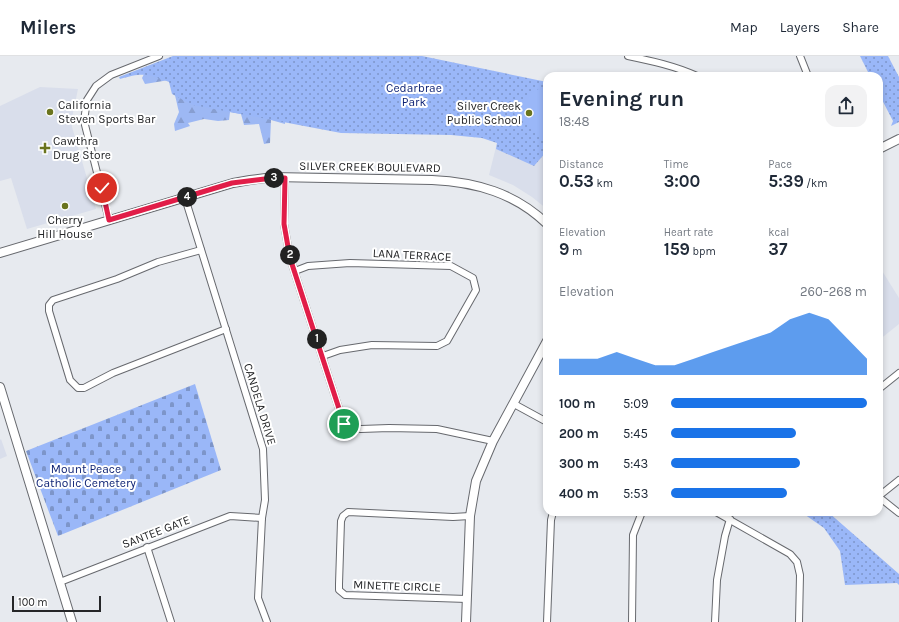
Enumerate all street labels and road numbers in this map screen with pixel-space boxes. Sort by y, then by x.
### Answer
street label: SILVER CREEK BOULEVARD [299,159,441,175]
street label: LANA TERRACE [372,246,452,264]
street label: CANDELA DRIVE [241,361,279,447]
street label: SANTEE GATE [120,513,192,551]
street label: MINETTE CIRCLE [353,577,441,595]

